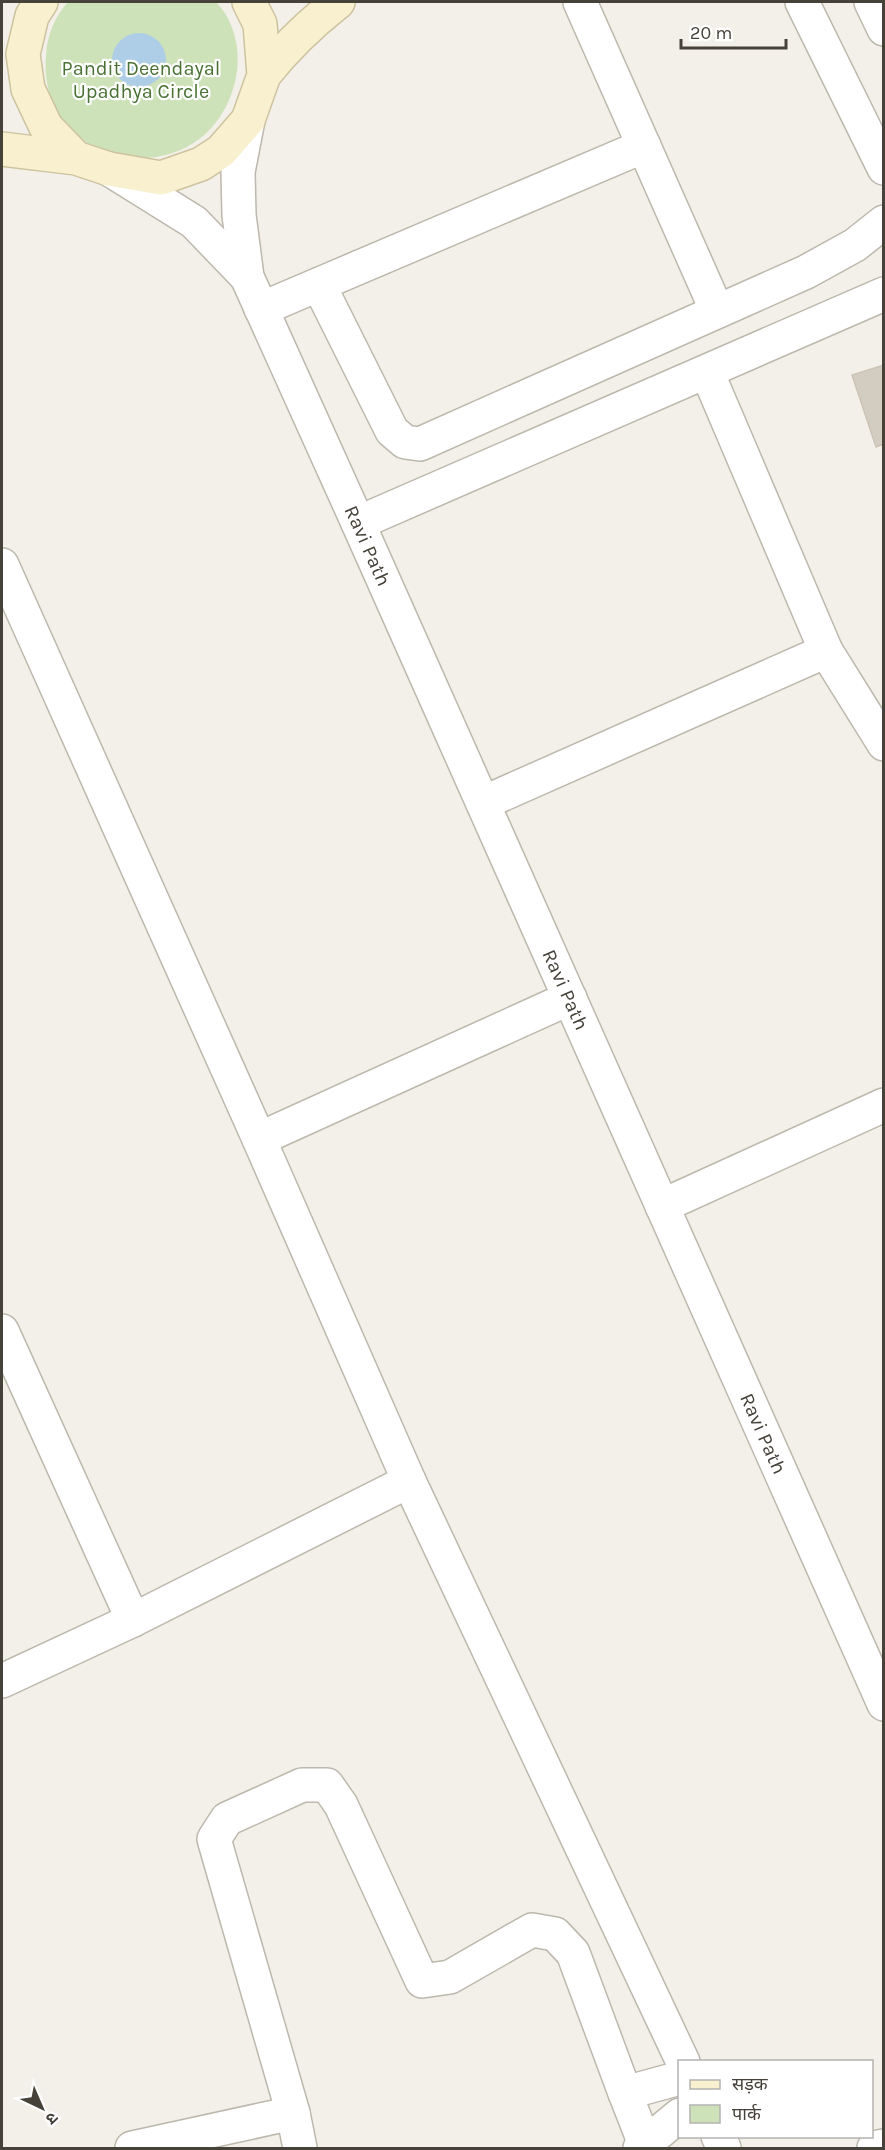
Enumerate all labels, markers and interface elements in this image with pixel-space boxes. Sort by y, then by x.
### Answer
scale bar [681,12,786,50]
text: 20 m [690,22,732,44]
park label: Pandit Deendayal Upadhya Circle [62,57,220,103]
street label: Ravi Path [340,502,396,590]
street label: Ravi Path [537,946,593,1034]
street label: Ravi Path [735,1390,791,1477]
legend [678,2060,873,2138]
text: सड़क [732,2073,769,2095]
north arrow [12,2078,72,2138]
text: पार्क [732,2103,762,2125]
text: उ [42,2108,62,2129]

